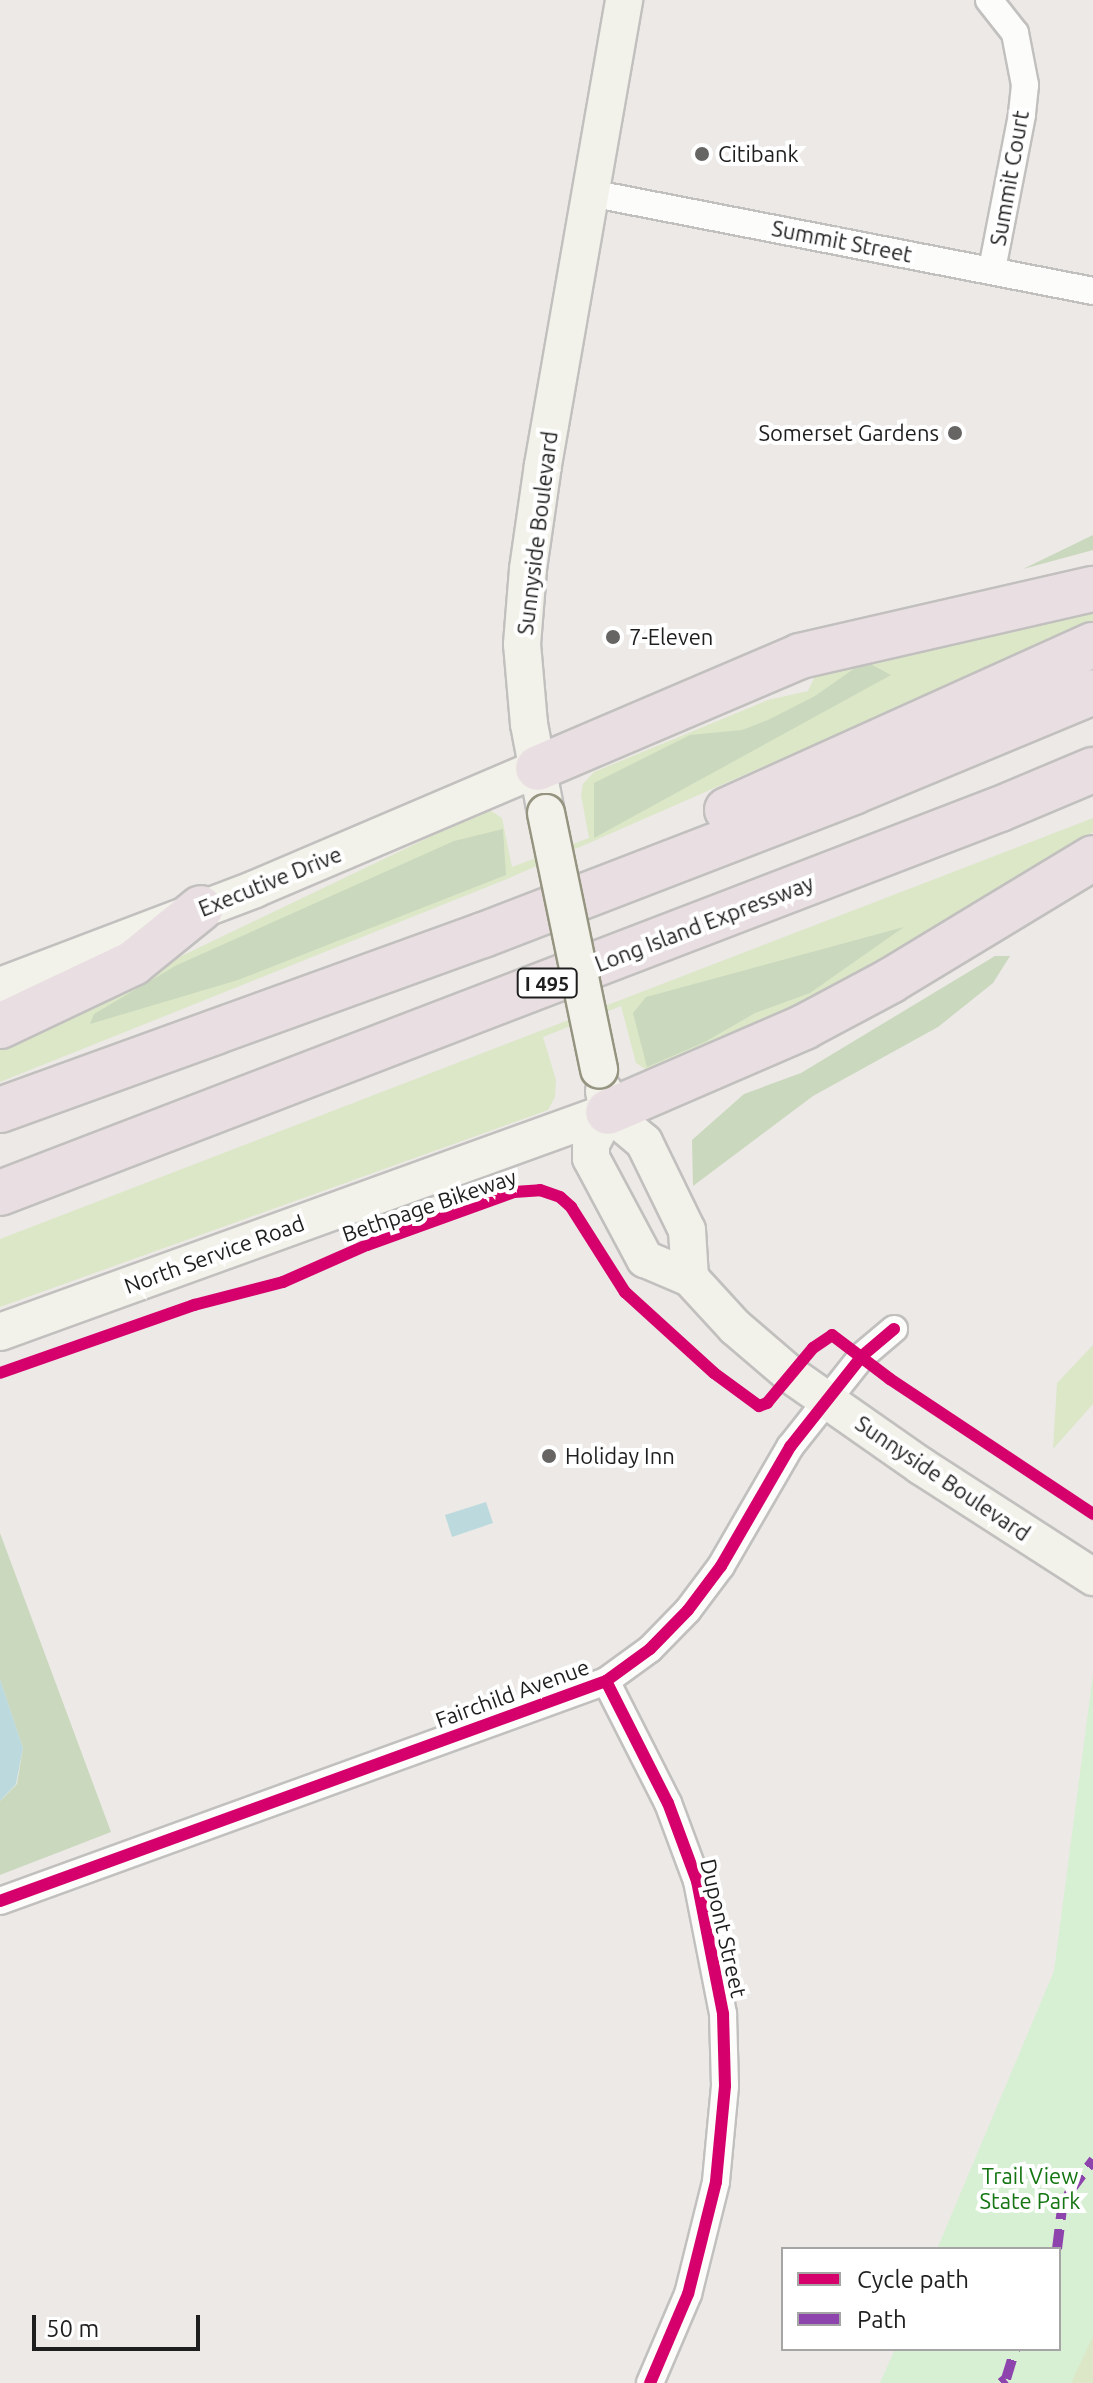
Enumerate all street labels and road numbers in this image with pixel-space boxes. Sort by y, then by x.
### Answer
street label: Summit Court [984,108,1034,248]
street label: Summit Street [770,214,914,268]
street label: Sunnyside Boulevard [511,430,563,636]
street label: Executive Drive [195,840,345,922]
street label: Long Island Expressway [591,869,817,977]
road number: I 495 [515,967,579,999]
street label: Bethpage Bikeway [338,1163,520,1247]
street label: North Service Road [120,1209,308,1299]
street label: Sunnyside Boulevard [851,1410,1035,1546]
street label: Fairchild Avenue [432,1653,592,1733]
street label: Dupont Street [695,1856,753,2000]

